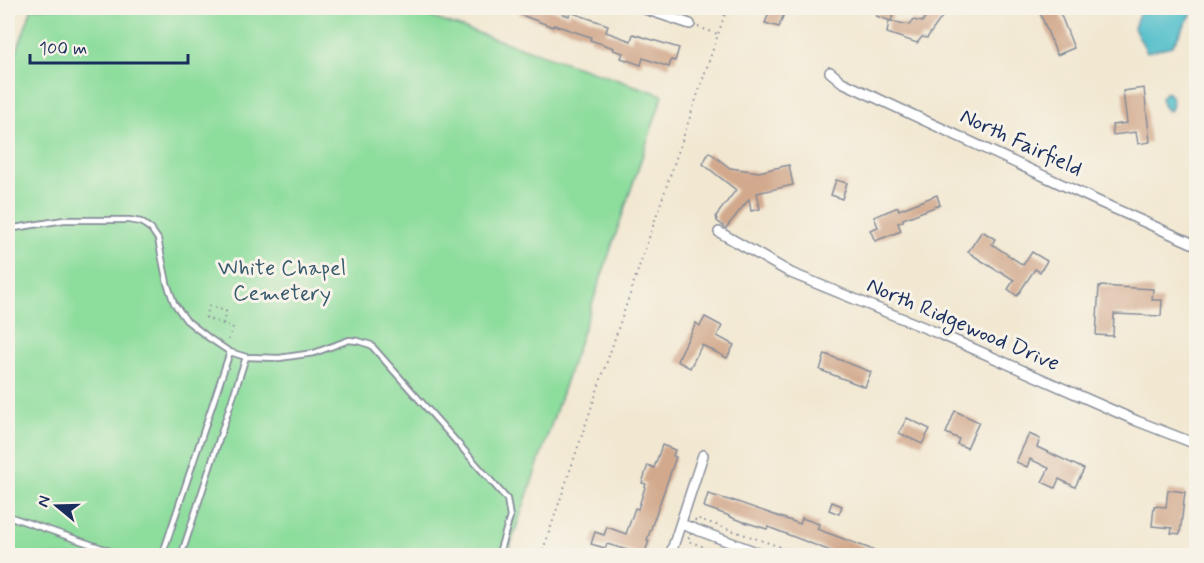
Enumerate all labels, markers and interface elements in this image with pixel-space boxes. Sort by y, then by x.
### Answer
scale bar [30,27,188,65]
text: 100 m [39,37,87,61]
street label: North Fairfield [955,102,1087,184]
park label: White Chapel Cemetery [218,255,346,308]
street label: North Ridgewood Drive [861,272,1064,381]
north arrow [27,476,87,536]
text: N [33,493,56,510]

